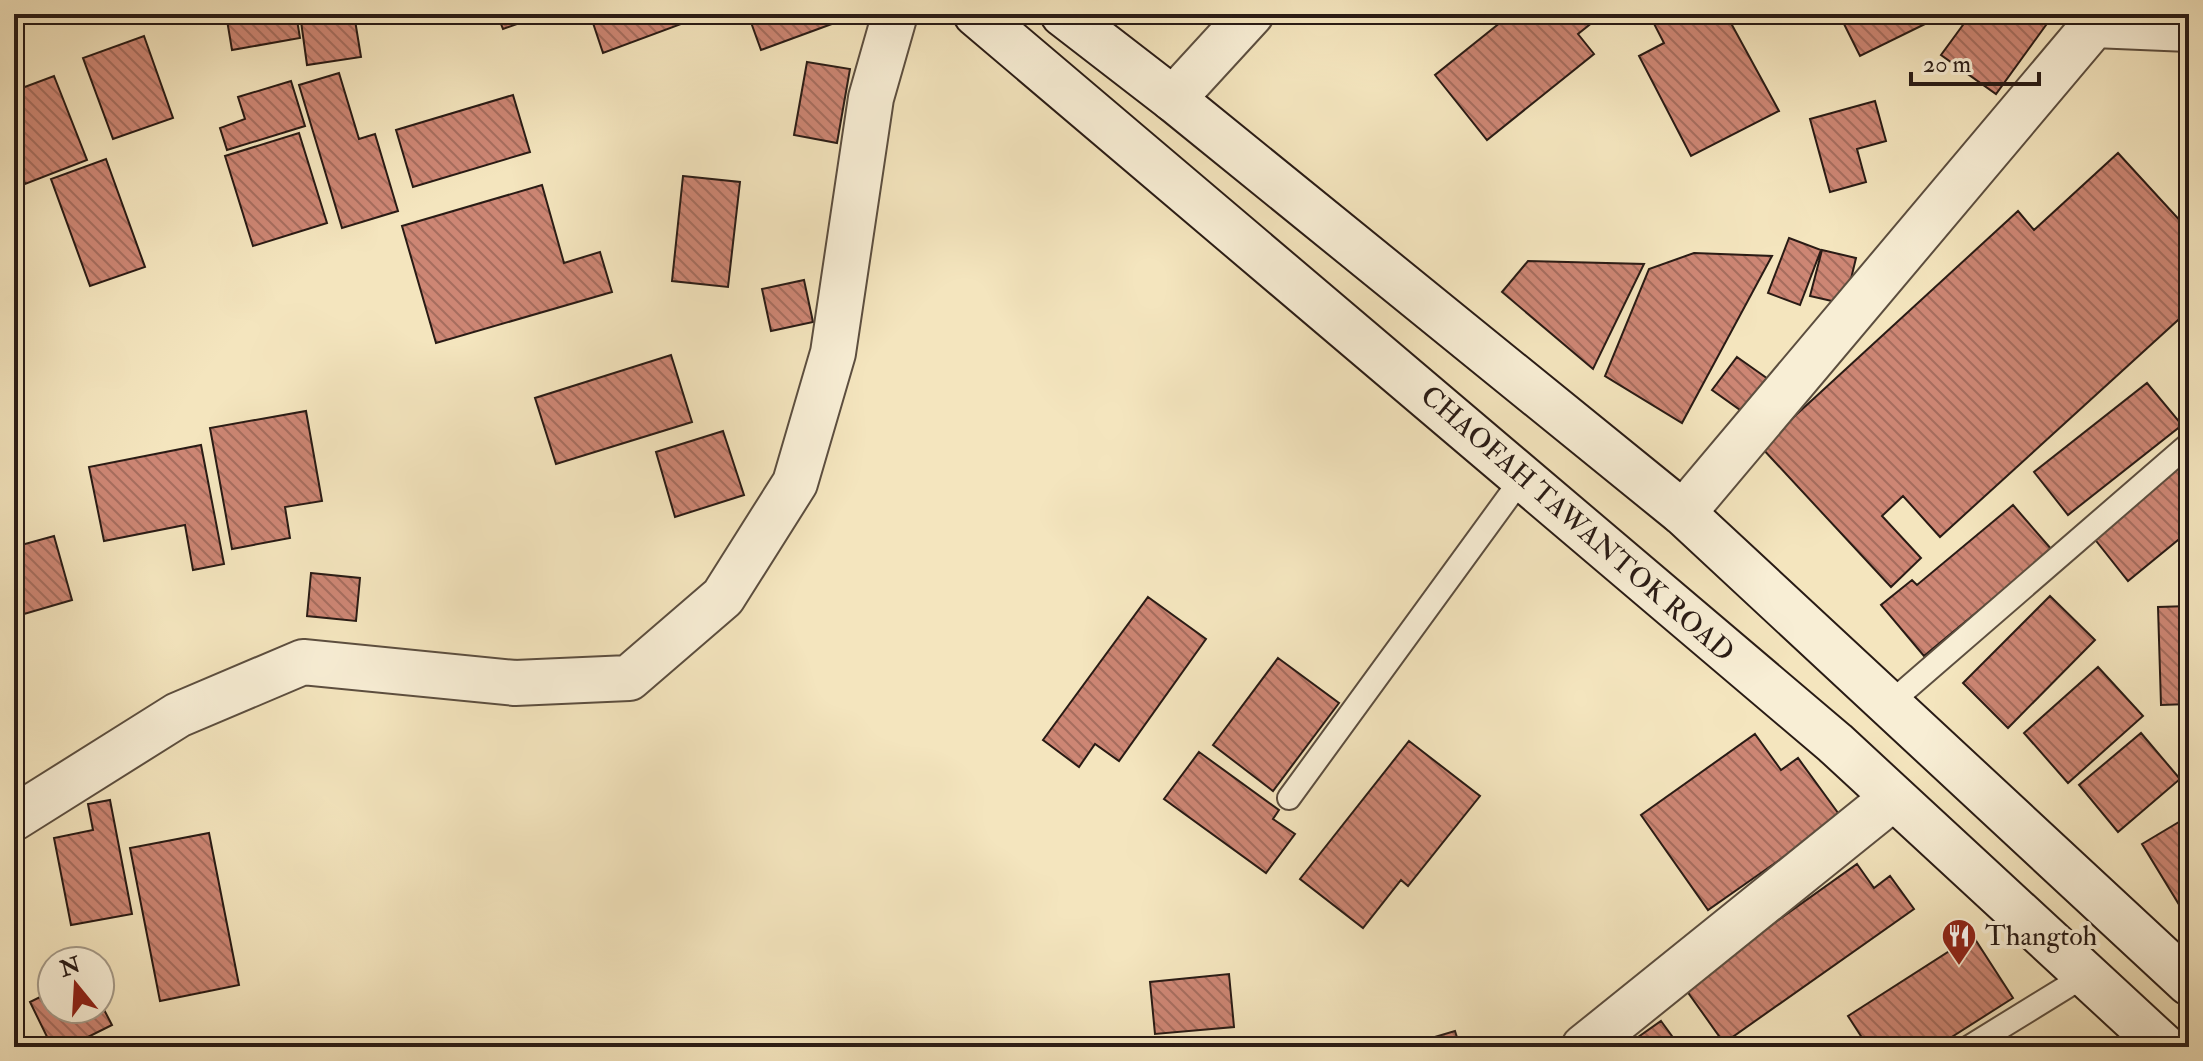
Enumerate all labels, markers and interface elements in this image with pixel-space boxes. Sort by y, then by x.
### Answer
scale bar [1911,36,2039,86]
text: 20 m [1923,49,1972,80]
street label: CHAOFAH TAWANTOK ROAD [1413,378,1741,670]
restaurant icon: Thangtoh [1940,917,1978,967]
place label: Thangtoh [1985,919,2098,954]
north arrow [36,945,116,1025]
text: N [55,950,84,984]

